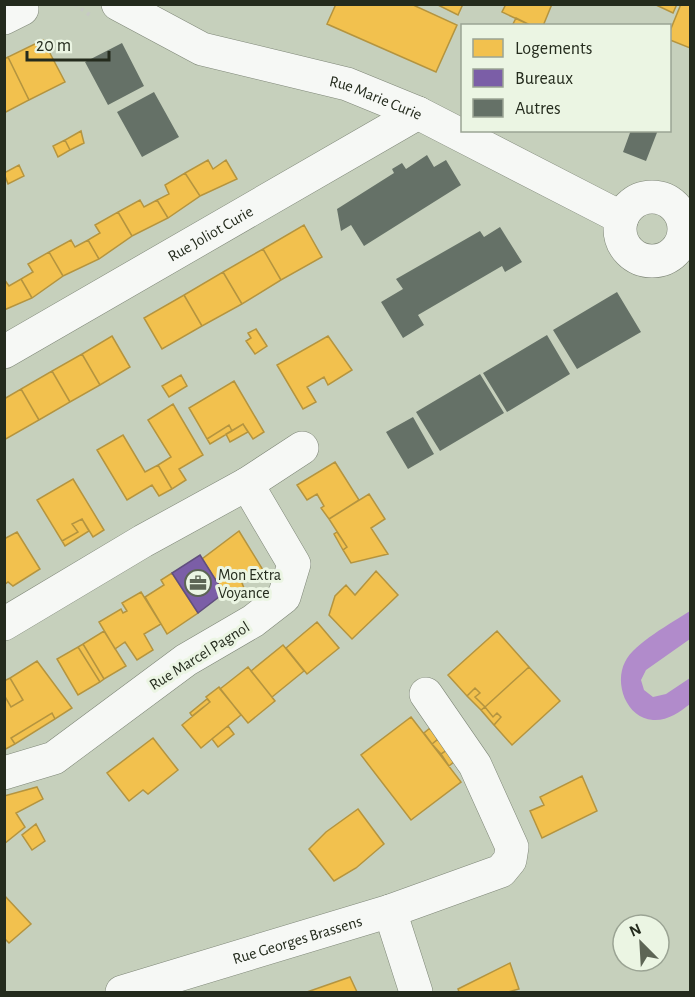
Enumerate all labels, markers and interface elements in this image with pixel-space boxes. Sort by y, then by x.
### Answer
scale bar [27,24,110,62]
legend [461,24,671,132]
text: 20 m [36,37,71,55]
text: Logements [515,40,593,58]
text: Bureaux [515,70,573,88]
street label: Rue Marie Curie [328,73,425,123]
text: Autres [515,100,561,118]
street label: Rue Joliot Curie [165,203,256,265]
place label: Mon Extra Voyance [218,567,281,602]
office icon: Mon Extra Voyance [183,568,213,598]
street label: Rue Marcel Pagnol [147,619,252,693]
street label: Rue Georges Brassens [231,913,364,967]
north arrow [611,913,671,973]
text: N [627,921,644,940]

